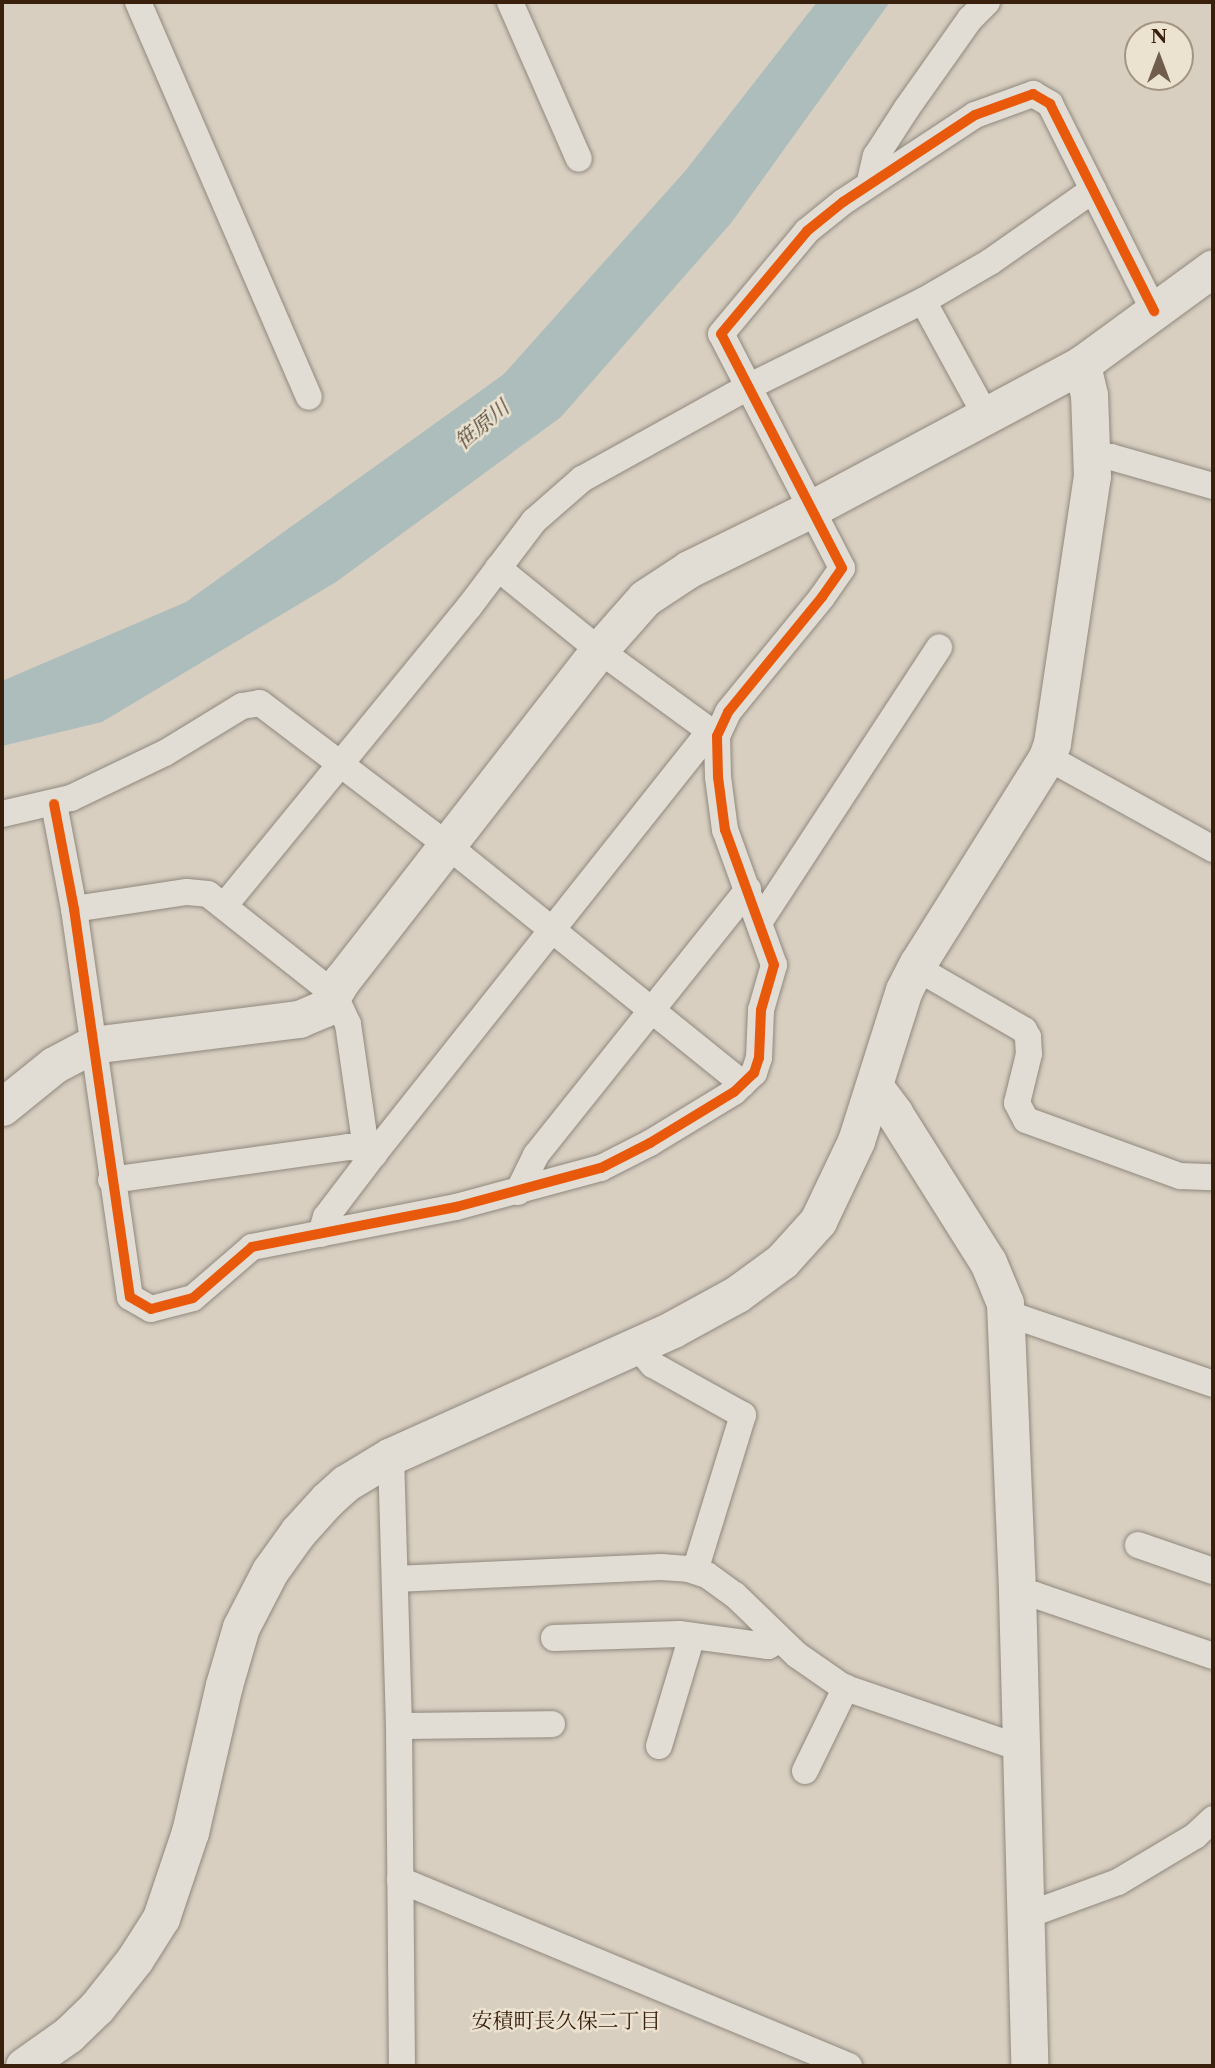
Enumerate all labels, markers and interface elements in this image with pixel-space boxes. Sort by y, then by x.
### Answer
north arrow [1124,21,1194,91]
text: N [1151,25,1167,48]
water label: 笹原川 [450,395,514,455]
district label: 安積町長久保二丁目 [472,2008,660,2034]

